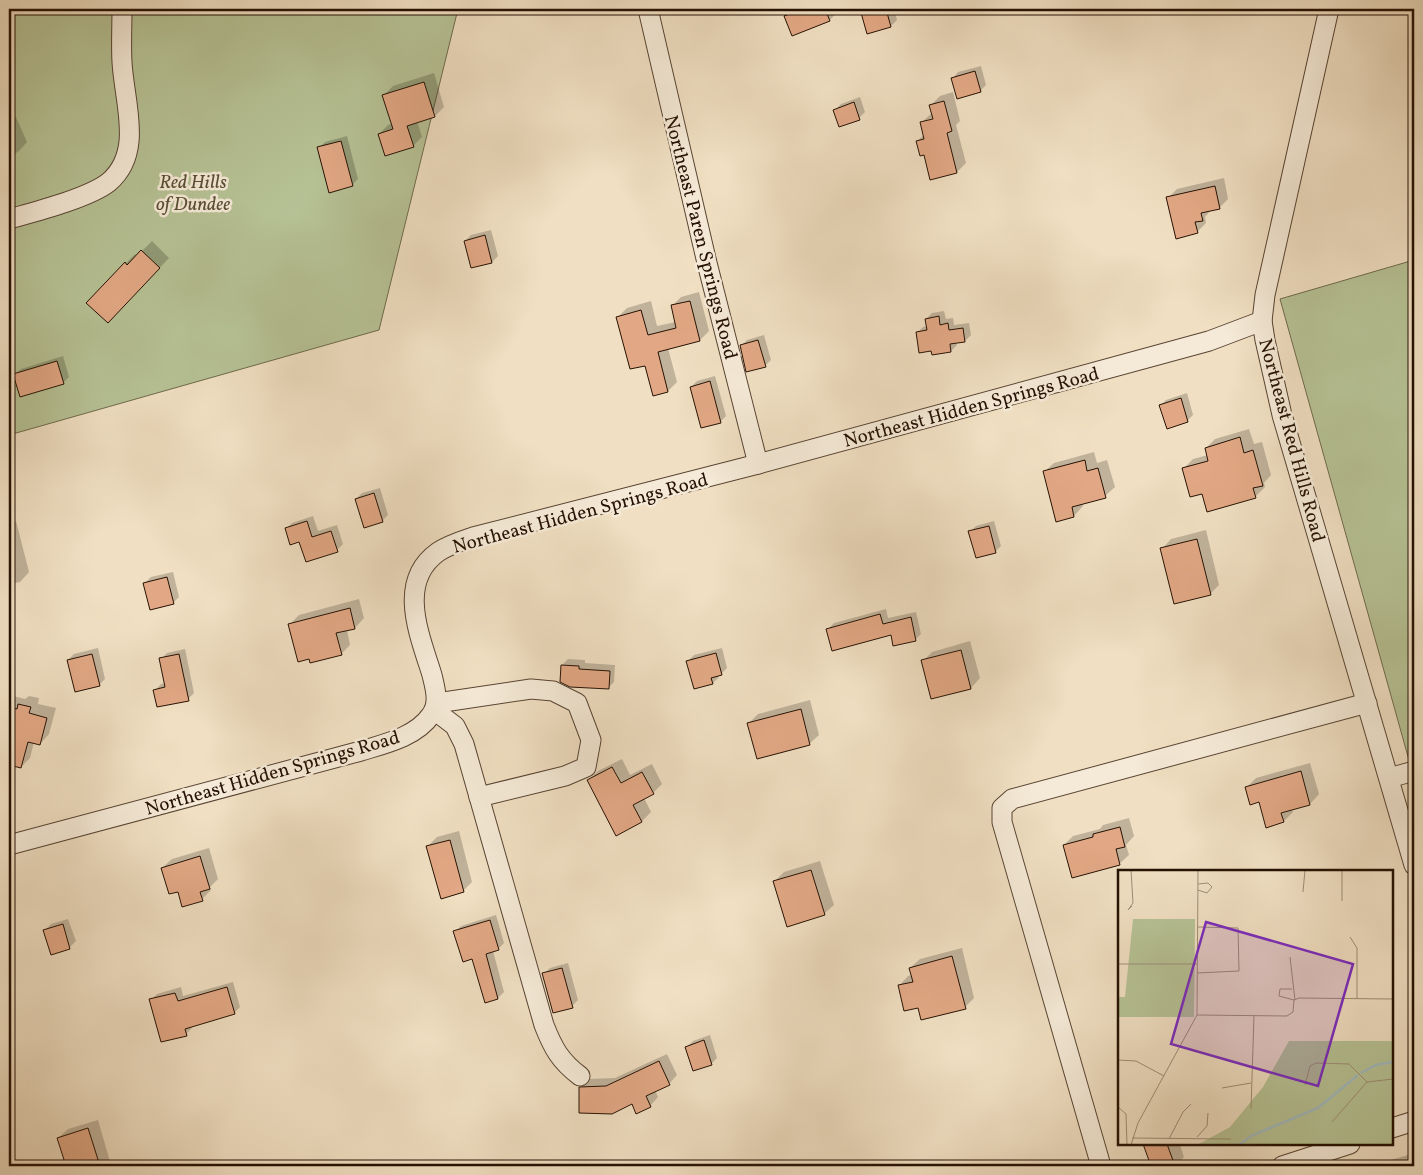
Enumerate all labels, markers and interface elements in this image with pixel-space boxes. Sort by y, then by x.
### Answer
street label: Northeast Paren Springs Road [657,113,743,362]
park label: Red Hills of Dundee [156,170,230,218]
street label: Northeast Red Hills Road [1251,336,1331,545]
street label: Northeast Hidden Springs Road [841,361,1102,455]
street label: Northeast Hidden Springs Road [450,467,711,561]
street label: Northeast Hidden Springs Road [142,725,403,823]
inset map [1118,870,1393,1145]

